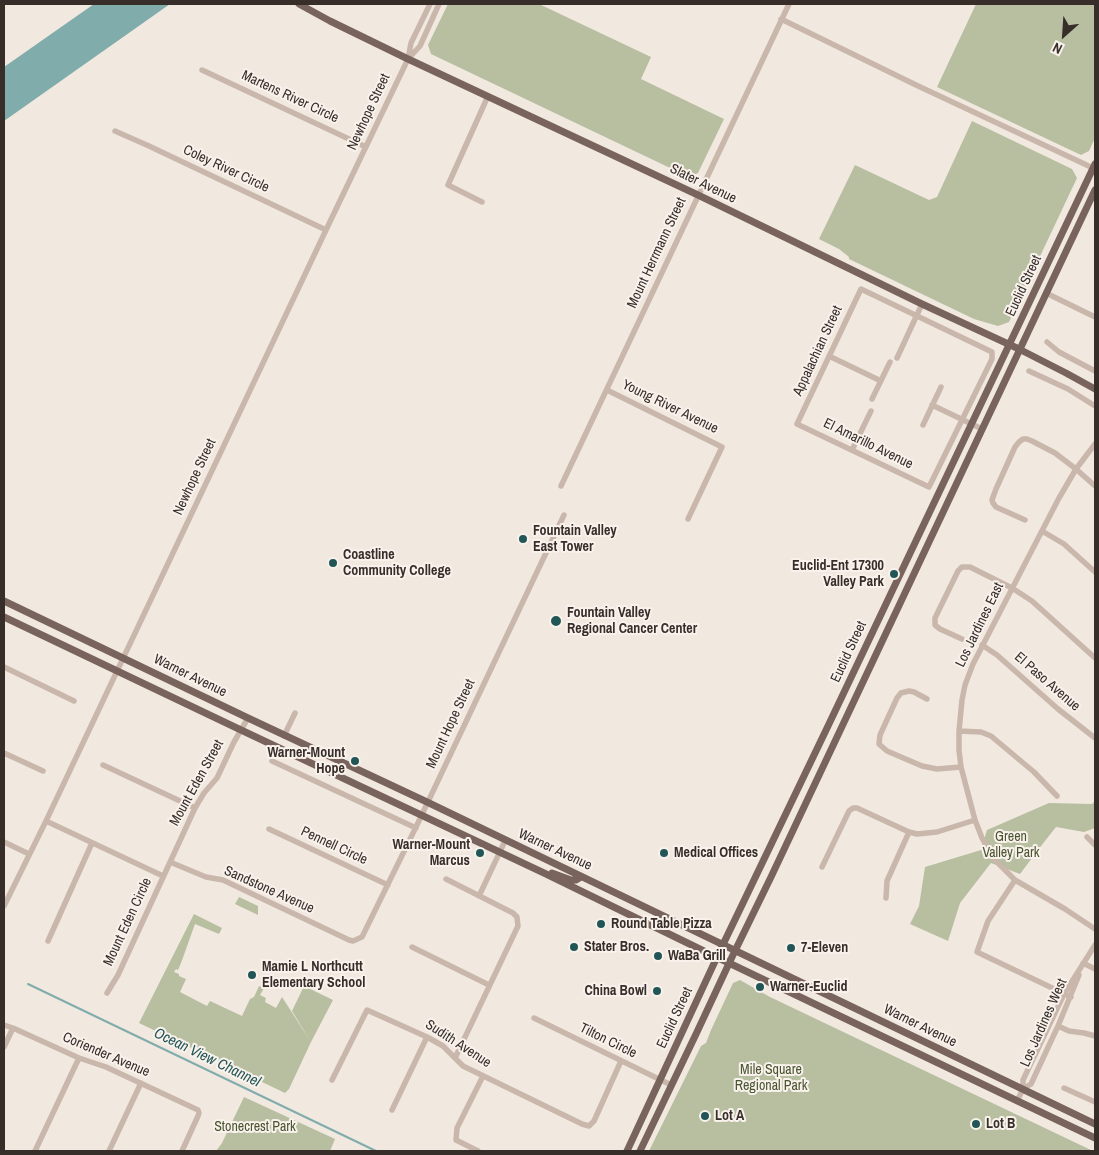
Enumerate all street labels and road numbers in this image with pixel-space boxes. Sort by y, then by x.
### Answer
street label: Martens River Circle [239,67,341,127]
street label: Newhope Street [344,71,394,153]
street label: Coley River Circle [180,142,272,196]
street label: Slater Avenue [667,161,739,207]
street label: Mount Herrmann Street [624,195,690,311]
street label: Euclid Street [1002,253,1046,319]
street label: Appalachian Street [790,303,846,399]
street label: Young River Avenue [619,376,721,438]
street label: El Amarillo Avenue [821,415,915,473]
street label: Newhope Street [170,436,220,518]
street label: Los Jardines East [952,580,1008,670]
street label: Euclid Street [827,619,871,685]
street label: El Paso Avenue [1011,649,1083,715]
street label: Warner Avenue [151,651,229,701]
street label: Mount Hope Street [423,677,479,771]
street label: Mount Eden Street [166,737,228,829]
street label: Pennell Circle [298,823,370,869]
street label: Warner Avenue [516,826,594,874]
street label: Sandstone Avenue [221,863,317,917]
street label: Mount Eden Circle [100,875,156,969]
street label: Los Jardines West [1017,976,1071,1070]
street label: Euclid Street [653,985,697,1051]
street label: Warner Avenue [881,1001,959,1051]
street label: Sudith Avenue [422,1016,494,1072]
street label: Tilton Circle [577,1020,639,1062]
street label: Coriender Avenue [60,1029,152,1081]

